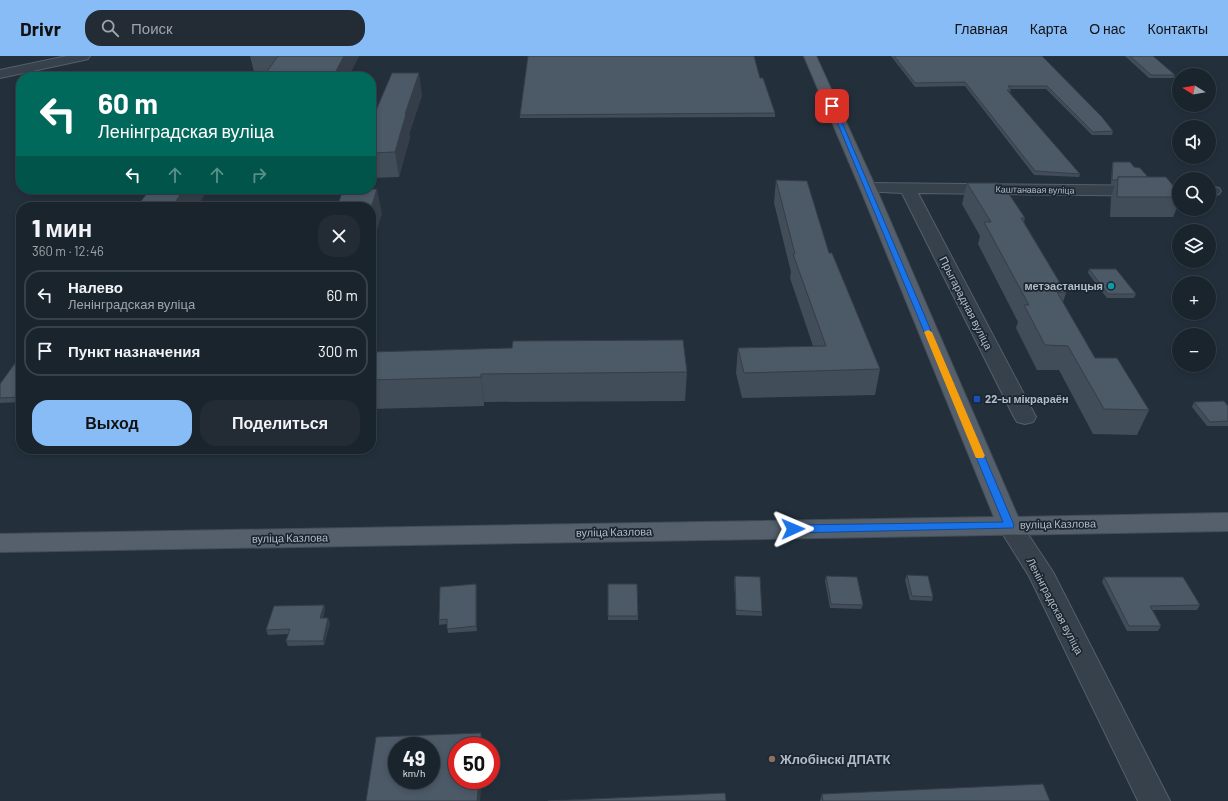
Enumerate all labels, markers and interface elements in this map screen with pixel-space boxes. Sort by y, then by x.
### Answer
search box [85,10,365,46]
text: Drivr [20,17,61,40]
icon: search [99,17,121,39]
text: Поиск [131,19,173,37]
text: Главная [955,20,1008,37]
text: Карта [1030,20,1067,37]
text: О нас [1089,20,1126,37]
text: Контакты [1148,20,1208,37]
north arrow [1172,68,1216,112]
map controls [1172,68,1216,372]
text: 60 m [98,86,158,120]
icon: left [32,88,84,140]
pin [815,89,849,123]
icon: arrive [821,95,843,117]
text: Ленінградская вуліца [98,120,274,142]
button: sound [1172,120,1216,164]
icon: left [122,164,144,186]
icon: ahead [164,164,186,186]
icon: ahead [206,164,228,186]
icon: right [248,164,270,186]
button: search [1172,172,1216,216]
street label: Каштанавая вуліца [995,183,1075,196]
text: 1 мин [32,213,92,242]
button: close [318,215,360,257]
button: layers [1172,224,1216,268]
text: 360 m · 12:46 [32,243,104,259]
street label: Прыгарадная вуліца [937,254,996,352]
button: + [1172,276,1216,320]
text: Налево [68,278,123,296]
place label: метэастанцыя [1024,279,1103,292]
marker: метэастанцыя [1106,281,1116,291]
icon: left [34,284,56,306]
text: 60 m [326,286,358,304]
text: Ленінградская вуліца [68,296,195,312]
button: − [1172,328,1216,372]
icon: arrive [34,340,56,362]
text: Пункт назначения [68,342,200,360]
text: 300 m [318,342,358,360]
place label: 22-ы мікрараён [985,392,1069,405]
marker: 22-ы мікрараён [972,394,982,404]
button: Выход [32,400,192,446]
button: Поделиться [200,400,360,446]
position arrow [772,508,814,550]
street label: вуліца Казлова [1020,516,1097,531]
street label: вуліца Казлова [576,524,653,539]
street label: вуліца Казлова [252,530,329,545]
street label: Ленінградская вуліца [1024,555,1087,657]
speed limit sign: 50 [448,737,500,789]
text: 49 [403,746,425,770]
place label: Жлобінскі ДПАТК [779,751,891,767]
marker: Жлобінскі ДПАТК [767,754,777,764]
text: km/h [403,767,425,779]

